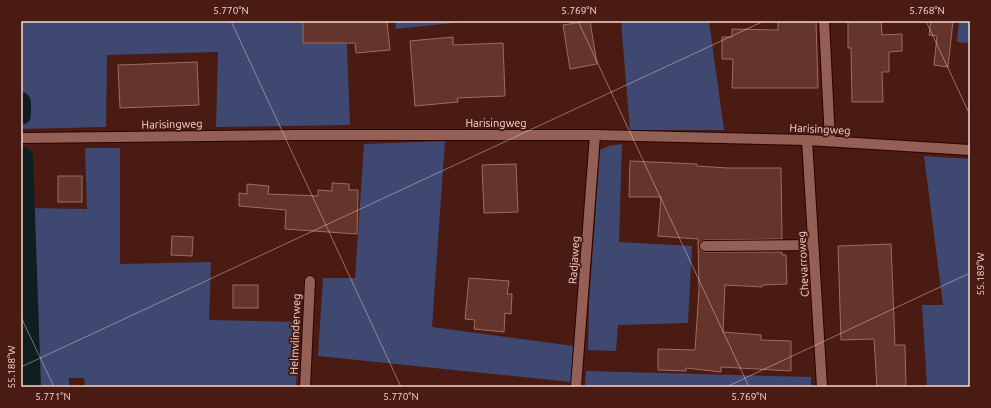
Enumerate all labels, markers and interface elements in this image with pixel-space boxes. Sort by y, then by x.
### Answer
text: 5.770°N [213,5,249,16]
text: 5.769°N [561,5,597,16]
text: 5.768°N [909,5,945,16]
street label: Harisingweg [141,117,203,131]
street label: Harisingweg [465,117,527,129]
street label: Harisingweg [789,121,851,137]
street label: Chevarroweg [795,231,811,297]
street label: Radjaweg [566,236,582,284]
text: 55.189°W [975,252,986,296]
street label: Helmvlinderweg [288,293,302,375]
text: 55.188°W [6,345,17,389]
text: 5.771°N [35,391,71,402]
text: 5.770°N [383,391,419,402]
text: 5.769°N [731,391,767,402]

